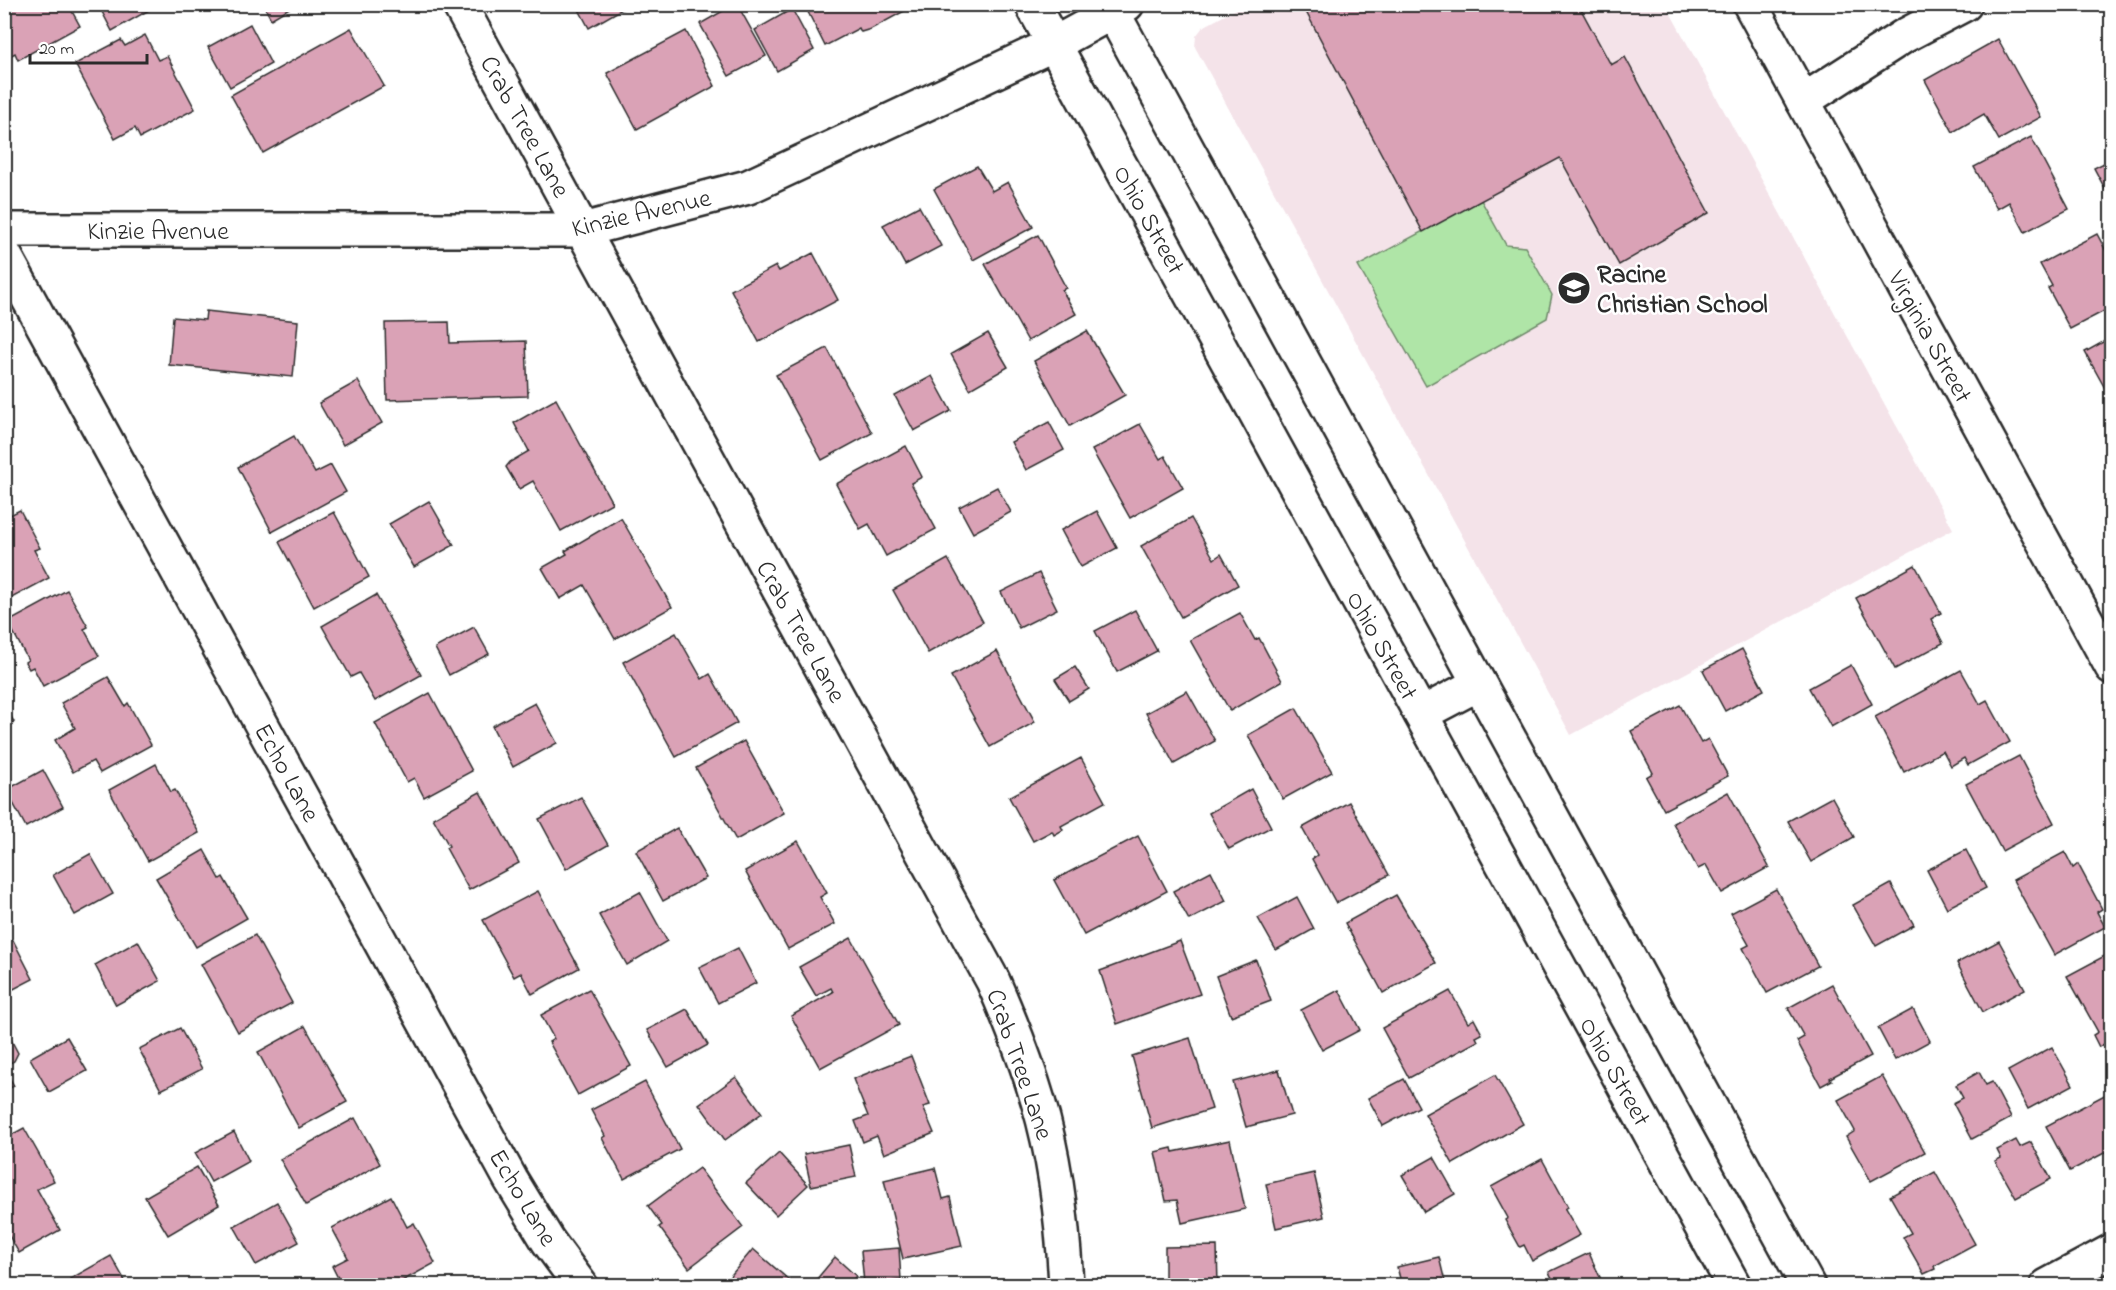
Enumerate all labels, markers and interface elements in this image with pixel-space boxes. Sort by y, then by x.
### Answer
scale bar [30,27,147,65]
text: 20 m [39,37,74,63]
street label: Crab Tree Lane [469,49,578,206]
street label: Ohio Street [1102,159,1193,282]
street label: Kinzie Avenue [568,180,715,249]
street label: Kinzie Avenue [87,214,229,252]
place label: Racine Christian School [1597,257,1768,325]
street label: Virginia Street [1876,263,1981,411]
school or university icon: Racine Christian School [1556,270,1592,306]
street label: Crab Tree Lane [745,554,854,711]
street label: Ohio Street [1335,585,1426,708]
street label: Echo Lane [243,717,328,830]
street label: Crab Tree Lane [975,984,1062,1146]
street label: Ohio Street [1568,1011,1659,1134]
street label: Echo Lane [477,1143,566,1255]

